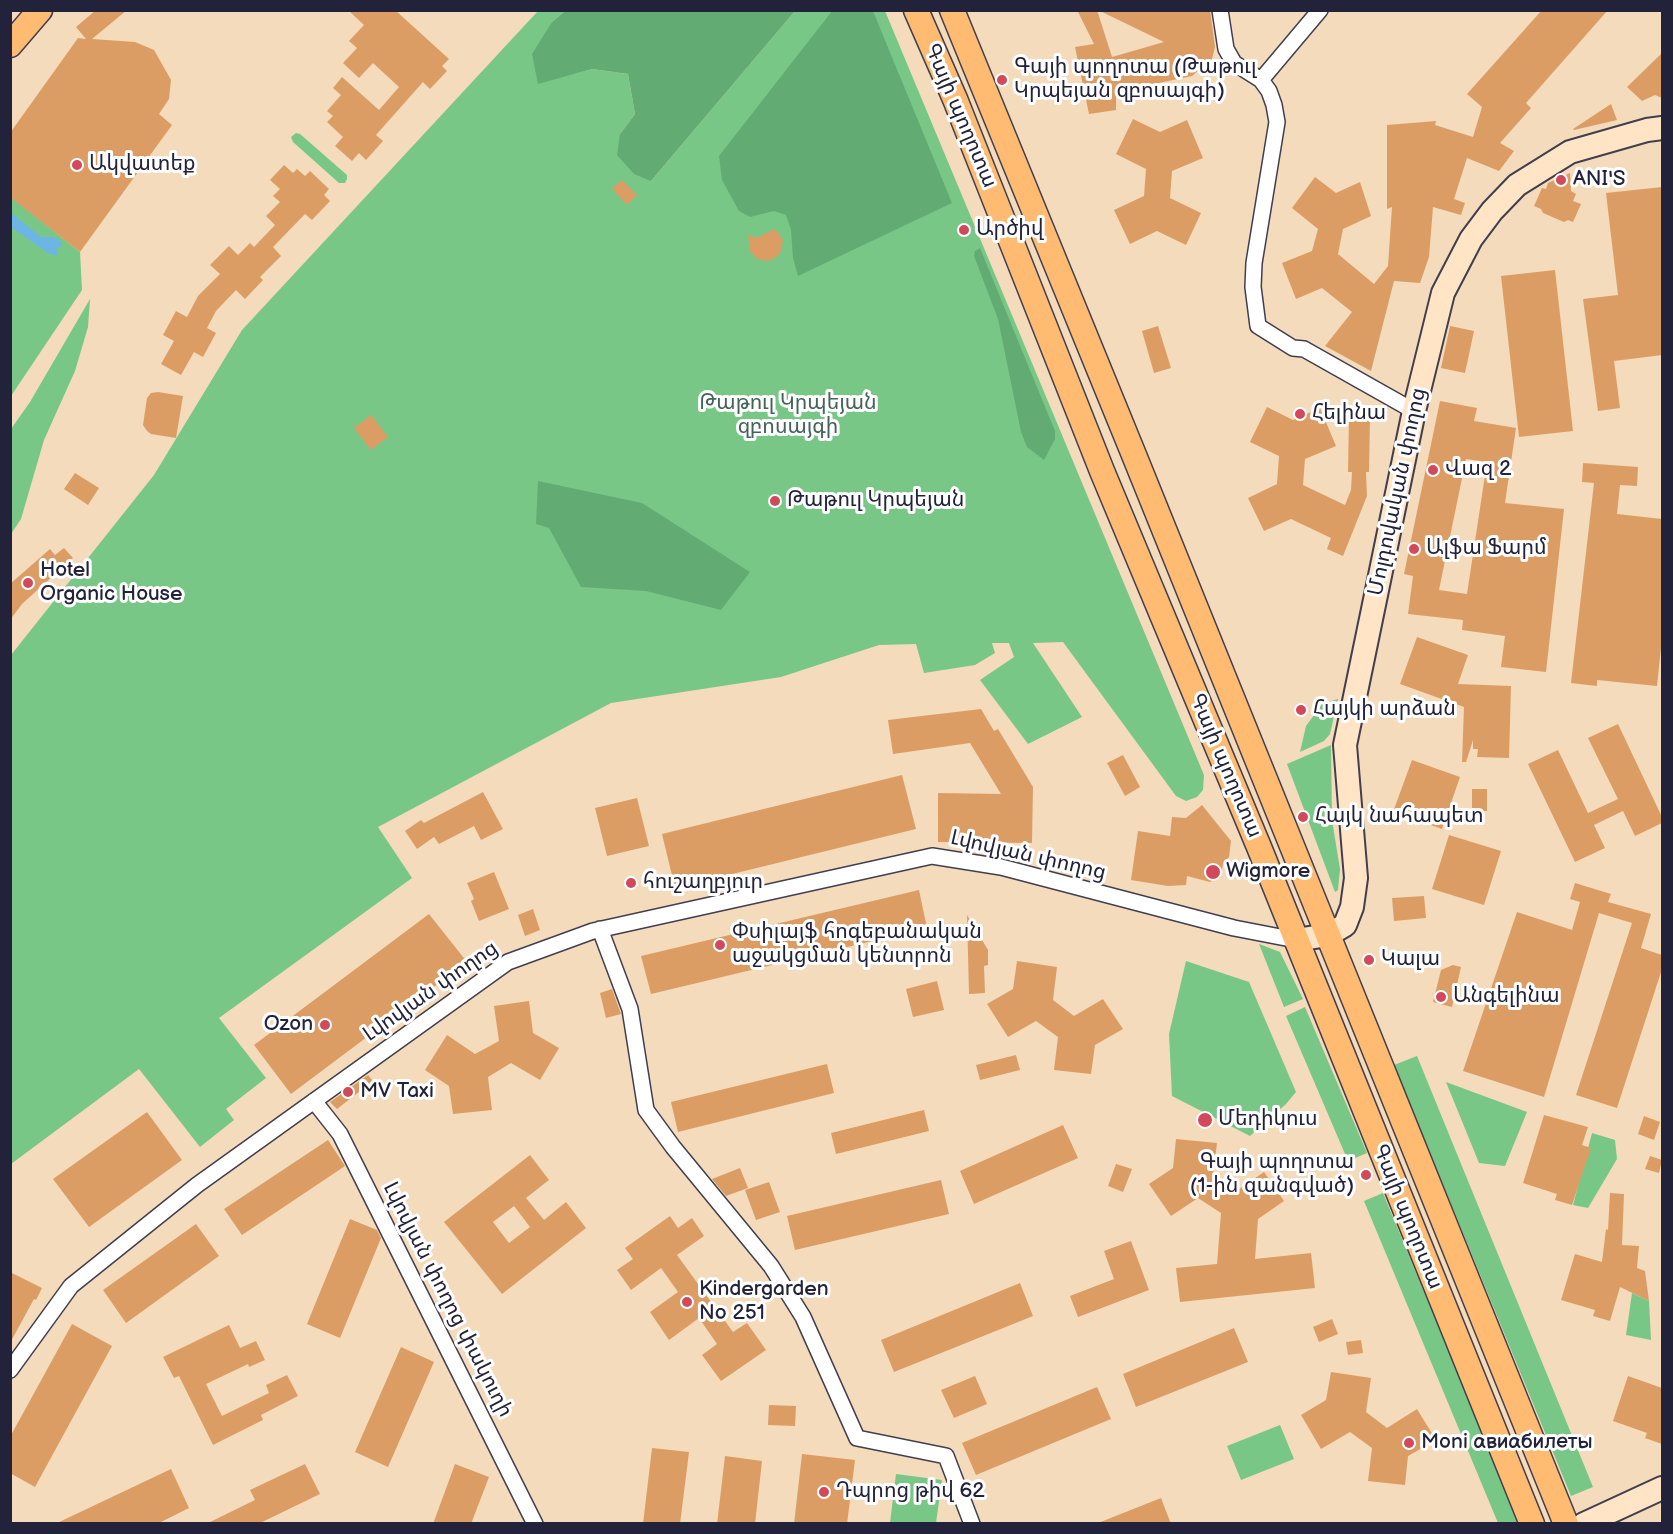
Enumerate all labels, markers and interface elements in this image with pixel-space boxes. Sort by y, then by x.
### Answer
street label: Գայի պողոտա [918,40,1002,192]
place label: Գայի պողոտա (Թաթուլ Կրպեյան զբոսայգի) [1014,55,1257,105]
marker: Գայի պողոտա (Թաթուլ Կրպեյան զբոսայգի) [995,73,1009,87]
place label: Ակվատեք [89,152,195,178]
marker: Ակվատեք [70,158,84,172]
place label: ANI'S [1573,167,1626,193]
marker: ANI'S [1554,173,1568,187]
place label: Արծիվ [976,217,1043,243]
marker: Արծիվ [957,223,971,237]
street label: Մոլդովական փողոց [1364,386,1432,598]
park label: Թաթուլ Կրպեյան զբոսայգի [699,391,877,441]
place label: Հելինա [1312,401,1386,427]
marker: Հելինա [1293,407,1307,421]
place label: Վազ 2 [1445,457,1512,483]
marker: Վազ 2 [1426,463,1440,477]
place label: Թաթուլ Կրպեյան [787,488,964,514]
marker: Թաթուլ Կրպեյան [768,494,782,508]
place label: Ալֆա Ֆարմ [1426,536,1547,562]
marker: Ալֆա Ֆարմ [1407,542,1421,556]
place label: Hotel Organic House [40,558,182,608]
marker: Hotel Organic House [21,576,35,590]
street label: Գայի պողոտա [1183,690,1267,842]
place label: Հայկի արձան [1313,697,1456,723]
marker: Հայկի արձան [1294,703,1308,717]
place label: Հայկ նահապետ [1315,804,1483,830]
marker: Հայկ նահապետ [1296,810,1310,824]
street label: Լվովյան փողոց [948,826,1108,886]
place label: Wigmore [1226,859,1310,885]
marker: Wigmore [1204,863,1222,881]
place label: հուշաղբյուր [643,870,763,896]
marker: հուշաղբյուր [624,876,638,890]
place label: Փսիլայֆ հոգեբանական աջակցման կենտրոն [732,920,982,970]
street label: Լվովյան փողոց [359,936,503,1048]
marker: Փսիլայֆ հոգեբանական աջակցման կենտրոն [713,938,727,952]
place label: Կալա [1381,947,1440,973]
marker: Կալա [1362,953,1376,967]
place label: Անգելինա [1453,984,1560,1010]
marker: Անգելինա [1434,990,1448,1004]
place label: Ozon [264,1012,313,1038]
marker: Ozon [318,1018,332,1032]
place label: MV Taxi [360,1079,434,1105]
marker: MV Taxi [341,1085,355,1099]
place label: Մեդիկուս [1218,1107,1317,1133]
marker: Մեդիկուս [1196,1111,1214,1129]
street label: Գայի պողոտա [1366,1141,1448,1293]
place label: Գայի պողոտա (1-ին զանգված) [1190,1150,1354,1200]
marker: Գայի պողոտա (1-ին զանգված) [1359,1168,1373,1182]
street label: Լվովյան փողոց փակուղի [377,1178,517,1422]
place label: Kindergarden No 251 [699,1277,828,1327]
marker: Kindergarden No 251 [680,1295,694,1309]
place label: Moni авиабилеты [1421,1430,1593,1456]
marker: Moni авиабилеты [1402,1436,1416,1450]
place label: Դպրոց թիվ 62 [836,1479,985,1505]
marker: Դպրոց թիվ 62 [817,1485,831,1499]

